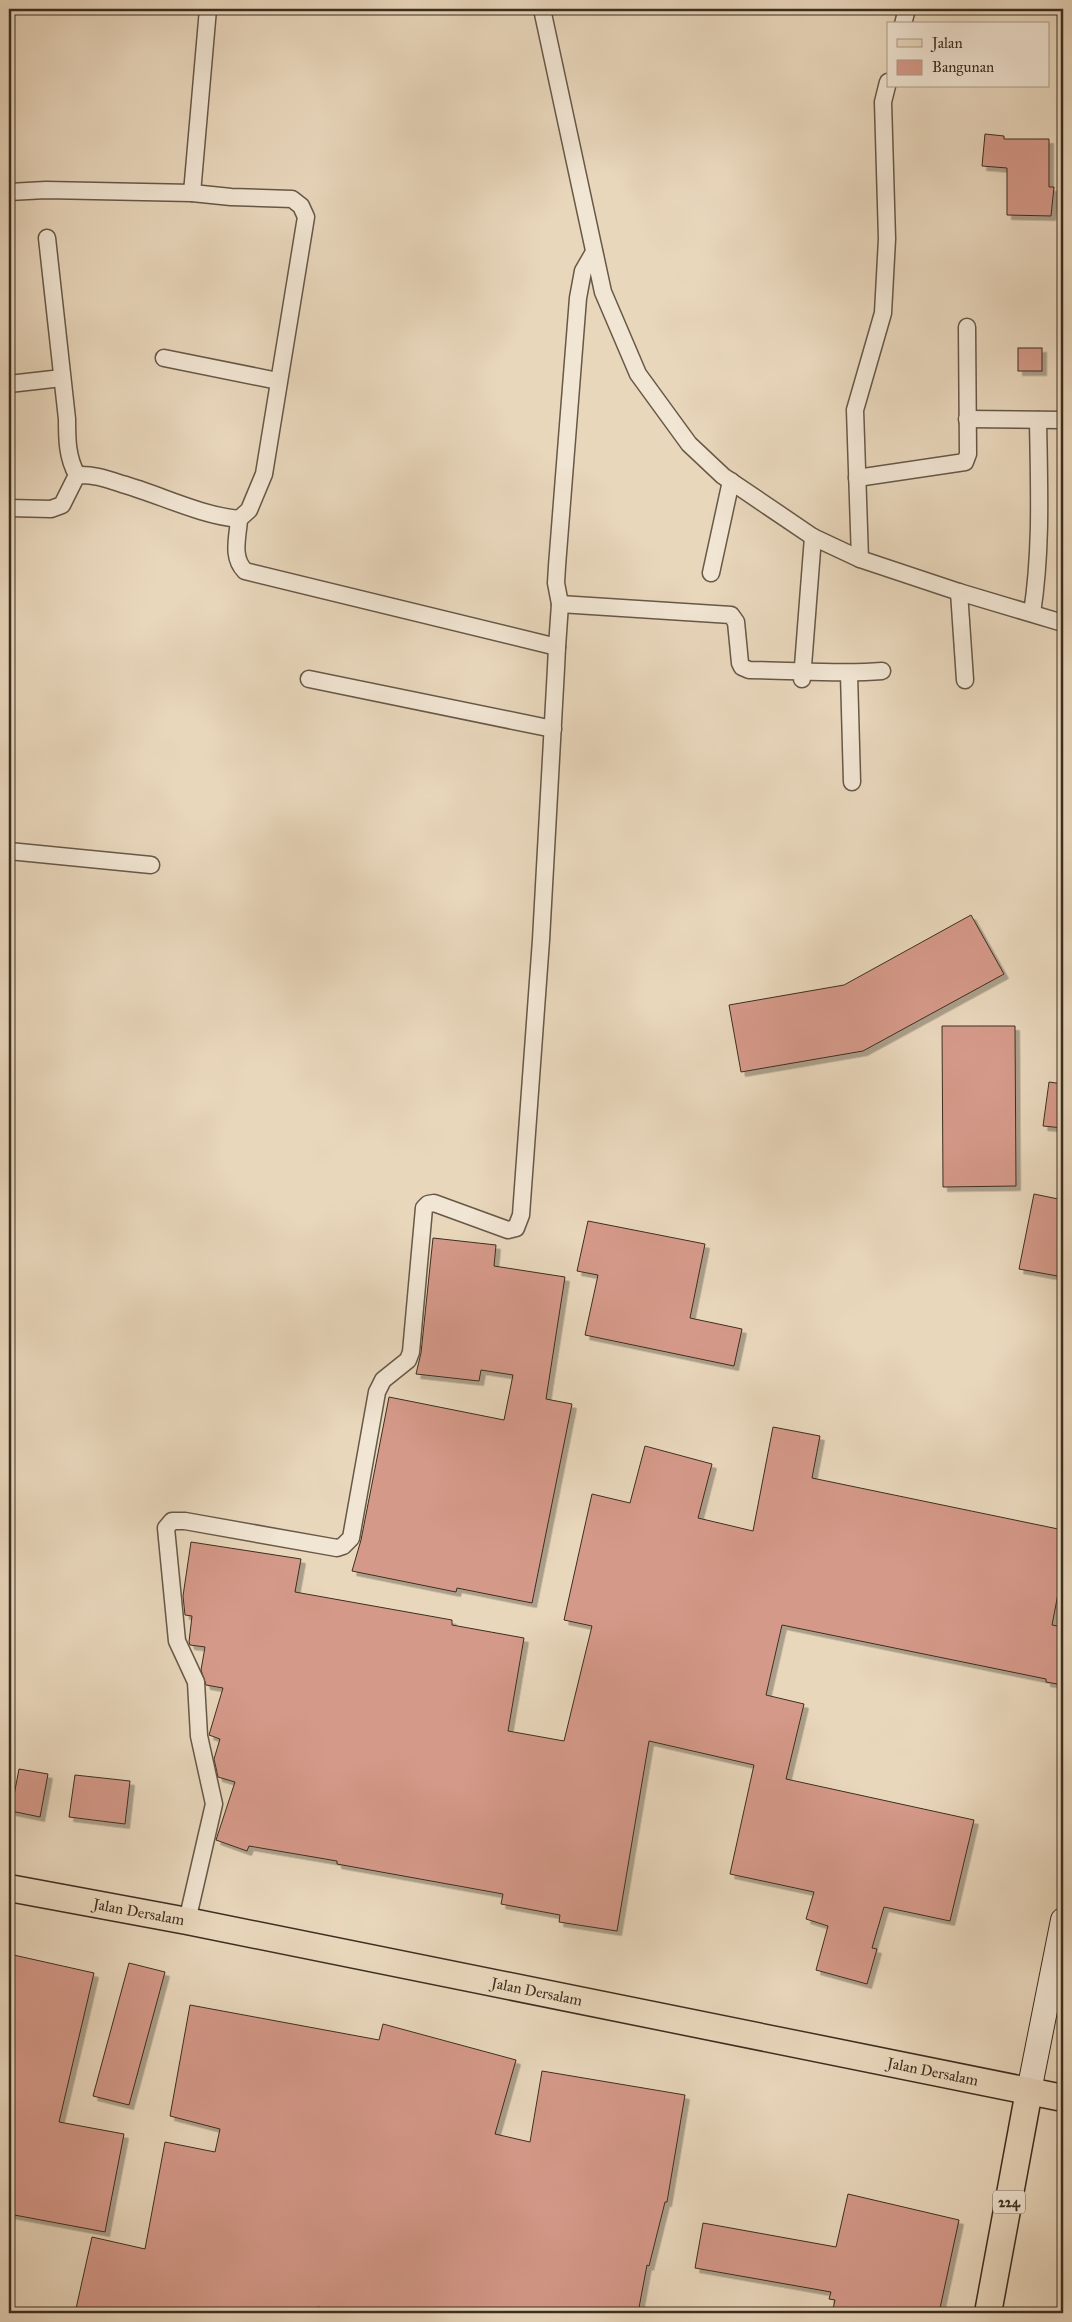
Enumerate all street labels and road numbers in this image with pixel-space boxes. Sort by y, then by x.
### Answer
street label: Jalan Dersalam [90,1894,186,1929]
street label: Jalan Dersalam [488,1973,584,2010]
street label: Jalan Dersalam [884,2053,980,2090]
road number: 224 [993,2190,1025,2214]

